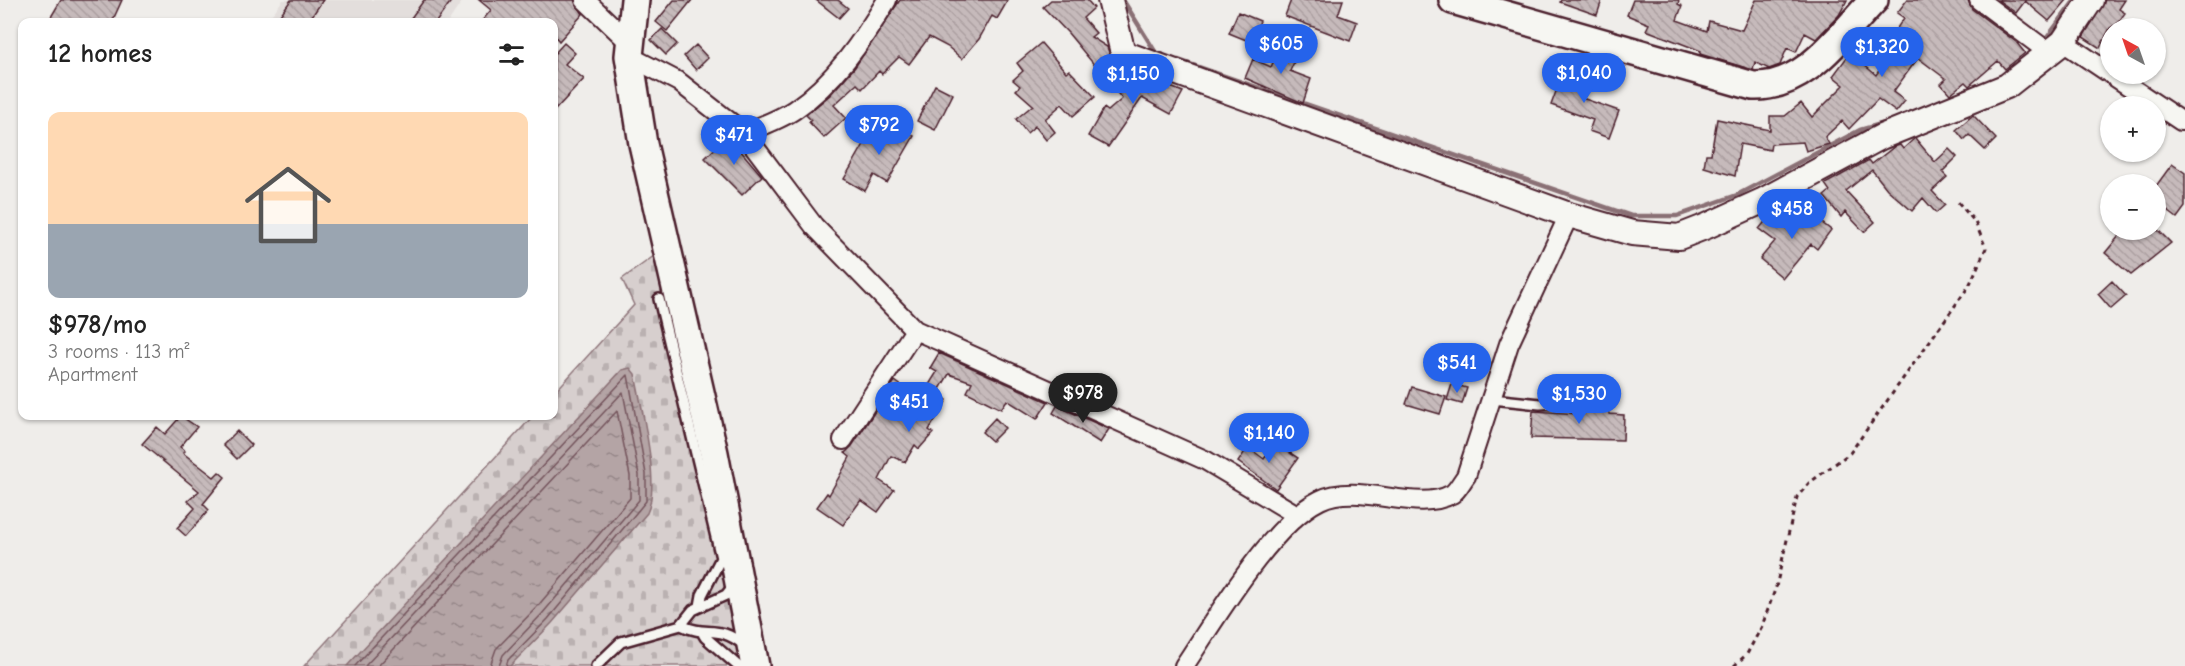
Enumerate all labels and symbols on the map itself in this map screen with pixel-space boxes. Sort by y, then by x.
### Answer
north arrow [2100,18,2166,84]
pin: $605 [1245,24,1317,75]
pin: $1,320 [1833,27,1931,78]
pin: $1,040 [1535,53,1633,104]
pin: $1,150 [1084,54,1182,105]
pin: $792 [843,105,915,156]
pin: $471 [698,115,770,166]
pin: $458 [1756,189,1828,240]
pin: $541 [1421,343,1493,394]
pin: $978 [1047,373,1119,424]
pin: $1,530 [1530,374,1628,425]
pin: $451 [873,382,945,433]
pin: $1,140 [1220,413,1318,464]

